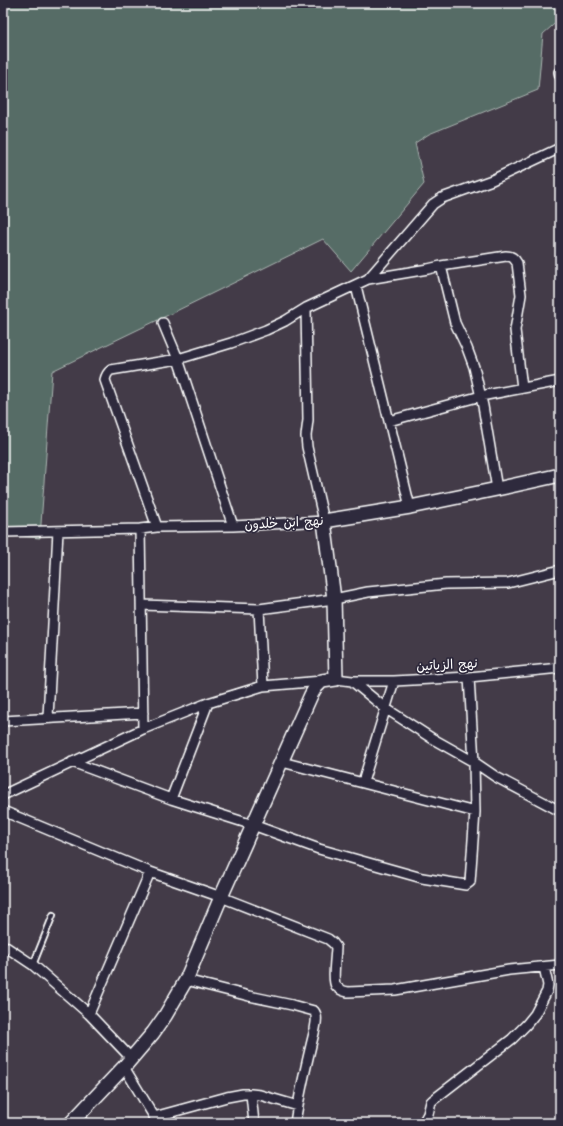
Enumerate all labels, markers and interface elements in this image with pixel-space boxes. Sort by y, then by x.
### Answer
street label: نهج ابن خلدون [244,512,324,534]
street label: نهج الزياتين [416,654,478,676]

